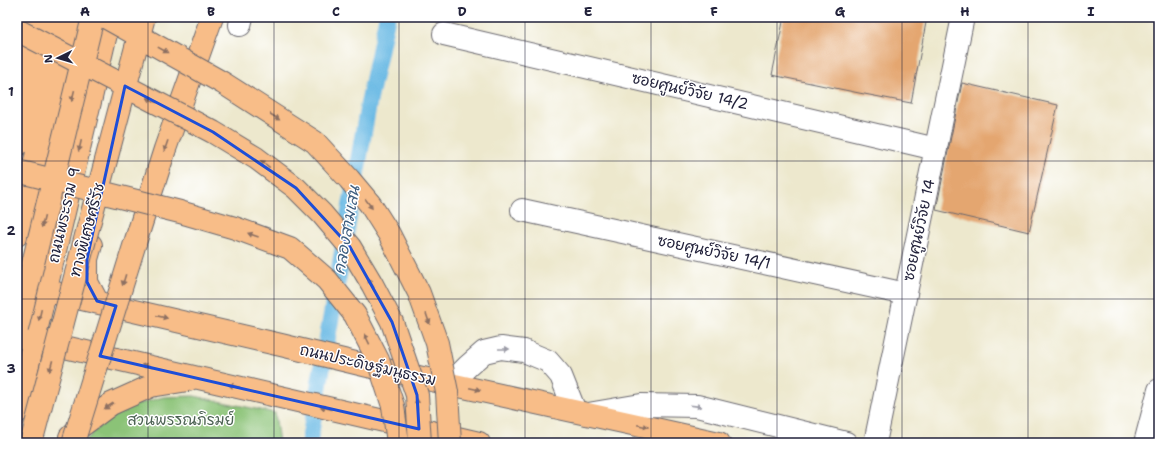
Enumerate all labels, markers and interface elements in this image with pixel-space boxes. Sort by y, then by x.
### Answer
text: A [80,3,90,20]
text: B [207,3,215,20]
text: C [332,3,340,20]
text: D [457,3,467,20]
text: E [584,3,593,20]
text: F [710,3,718,20]
text: G [835,3,846,20]
text: H [960,3,970,20]
text: I [1087,3,1095,20]
north arrow [38,38,78,78]
one-way arrow [157,47,169,53]
text: N [41,54,56,64]
street label: ซอยศูนย์วิจัย 14/2 [629,68,750,115]
text: 1 [8,83,14,100]
one-way arrow [70,90,76,102]
one-way arrow [146,97,157,103]
one-way arrow [269,113,281,120]
one-way arrow [76,140,82,153]
one-way arrow [163,141,169,153]
one-way arrow [259,160,270,168]
street label: ถนนพระราม 9 [43,165,85,265]
street label: ซอยศูนย์วิจัย 14 [898,177,941,283]
street label: ทางพิเศษศรีรัช [65,181,109,279]
water label: คลองสามเสน [328,183,365,276]
one-way arrow [365,199,373,209]
one-way arrow [39,216,45,228]
text: 2 [6,222,16,239]
street label: ซอยศูนย์วิจัย 14/1 [655,230,772,275]
one-way arrow [247,232,259,238]
one-way arrow [120,274,126,286]
one-way arrow [368,277,375,289]
one-way arrow [37,309,43,321]
one-way arrow [156,314,168,320]
one-way arrow [426,314,432,326]
one-way arrow [364,334,370,345]
street label: ถนนประดิษฐ์มนูธรรม [298,340,438,391]
one-way arrow [498,346,511,352]
text: 3 [6,360,16,377]
one-way arrow [48,360,54,372]
one-way arrow [141,363,153,369]
one-way arrow [228,383,240,389]
one-way arrow [469,387,481,393]
one-way arrow [414,398,421,410]
one-way arrow [104,402,114,410]
one-way arrow [690,403,702,409]
one-way arrow [320,404,332,410]
park label: สวนพรรณภิรมย์ [127,410,235,430]
one-way arrow [637,423,649,429]

